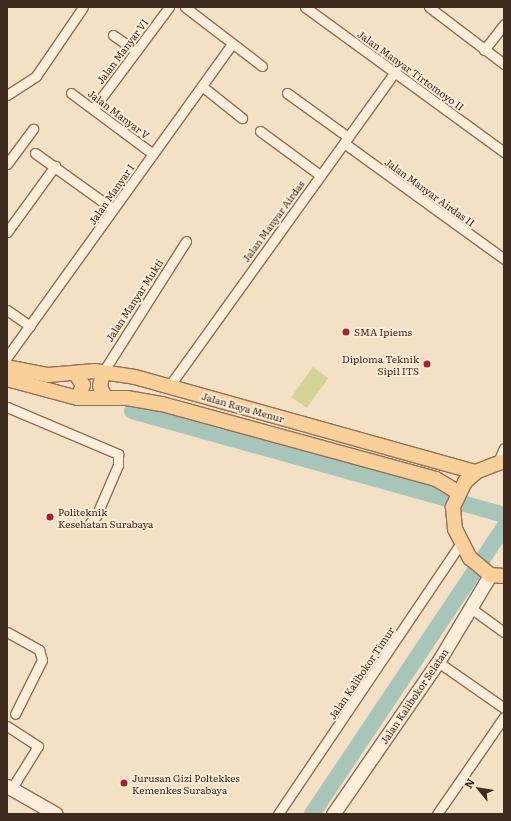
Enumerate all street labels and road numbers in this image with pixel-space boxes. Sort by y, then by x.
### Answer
street label: Jalan Manyar VI [94,16,150,86]
street label: Jalan Manyar Tirtomoyo II [355,27,467,113]
street label: Jalan Manyar V [86,87,152,141]
street label: Jalan Manyar Airdas II [383,155,477,229]
street label: Jalan Manyar I [86,162,136,226]
street label: Jalan Manyar Airdas [239,178,307,264]
street label: Jalan Manyar Mukti [103,257,165,343]
street label: Jalan Raya Menur [200,390,286,424]
street label: Jalan Kalibokor Timur [326,625,396,721]
street label: Jalan Kalibokor Selatan [378,646,450,746]

